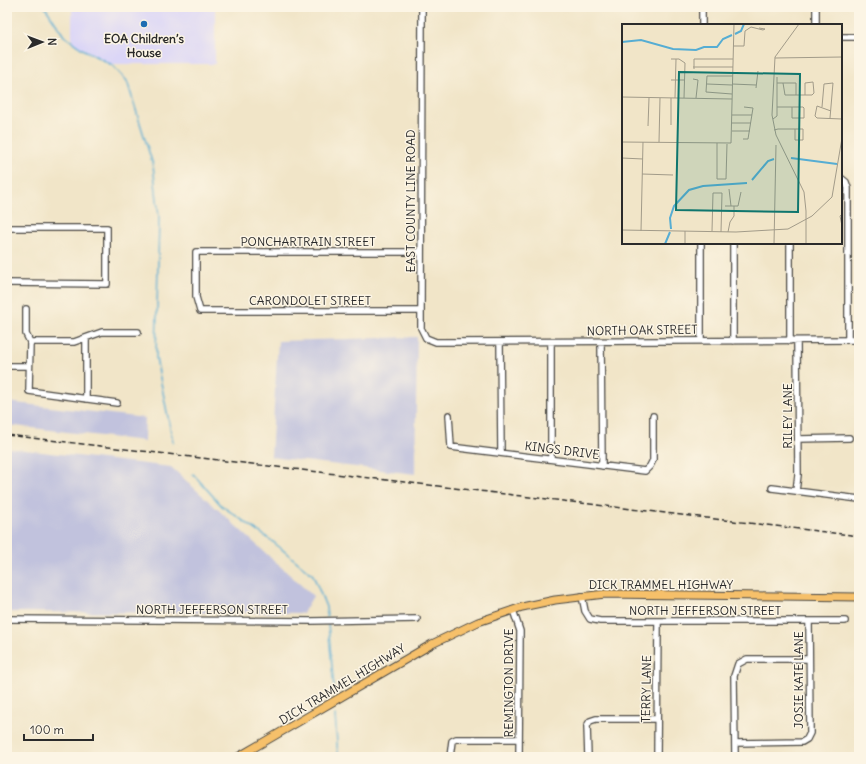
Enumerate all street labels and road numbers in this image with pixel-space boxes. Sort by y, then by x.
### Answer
street label: EAST COUNTY LINE ROAD [403,130,418,272]
street label: PONCHARTRAIN STREET [240,234,376,249]
street label: CARONDOLET STREET [249,293,371,308]
street label: NORTH OAK STREET [586,322,698,338]
street label: RILEY LANE [780,383,795,449]
street label: KINGS DRIVE [524,438,600,462]
street label: DICK TRAMMEL HIGHWAY [589,577,734,592]
street label: NORTH JEFFERSON STREET [136,602,288,617]
street label: NORTH JEFFERSON STREET [629,603,781,618]
street label: REMINGTON DRIVE [501,629,516,737]
street label: JOSIE KATE LANE [791,631,806,729]
street label: DICK TRAMMEL HIGHWAY [276,640,408,728]
street label: TERRY LANE [638,655,654,723]

